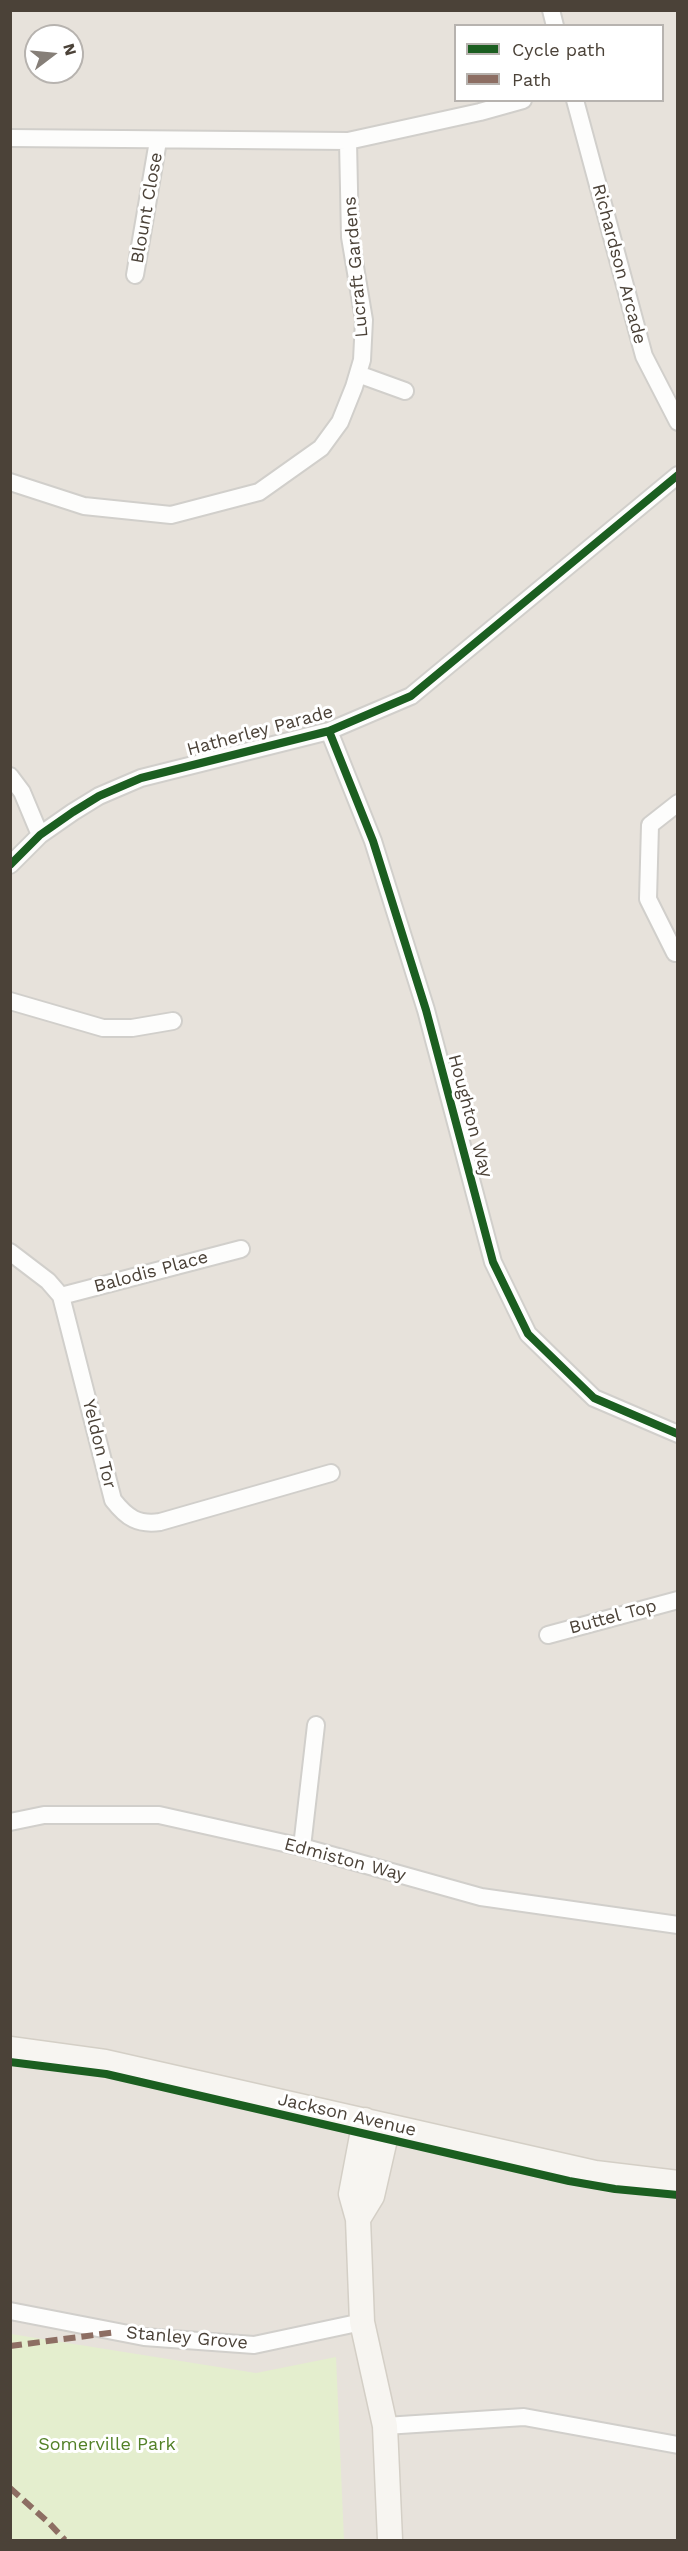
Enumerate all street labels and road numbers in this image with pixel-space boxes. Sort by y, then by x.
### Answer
street label: Blount Close [127,151,167,265]
street label: Richardson Arcade [587,182,651,346]
street label: Lucraft Gardens [339,196,373,338]
street label: Hatherley Parade [185,701,335,761]
street label: Houghton Way [443,1052,497,1180]
street label: Balodis Place [92,1246,210,1298]
street label: Yeldon Tor [77,1397,121,1491]
street label: Buttel Top [567,1595,659,1639]
street label: Edmiston Way [282,1833,408,1887]
street label: Jackson Avenue [276,2089,418,2141]
street label: Stanley Grove [125,2322,249,2354]

